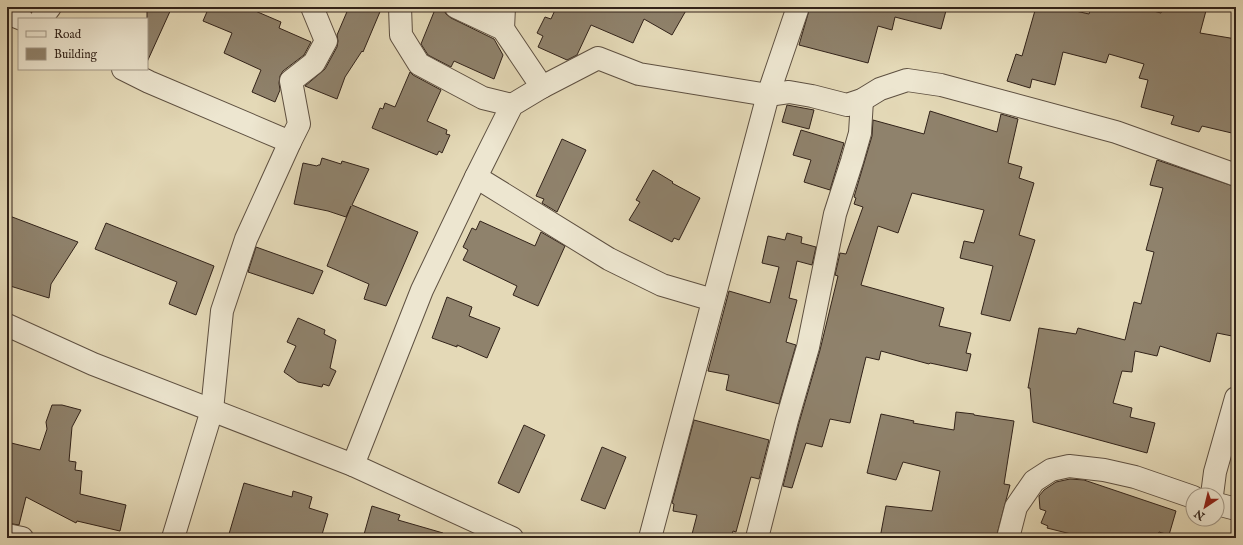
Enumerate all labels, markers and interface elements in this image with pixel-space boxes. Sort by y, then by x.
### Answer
legend [18,18,148,70]
text: Road [54,27,82,42]
text: Building [54,47,98,62]
north arrow [1185,487,1225,527]
text: N [1192,506,1209,523]

